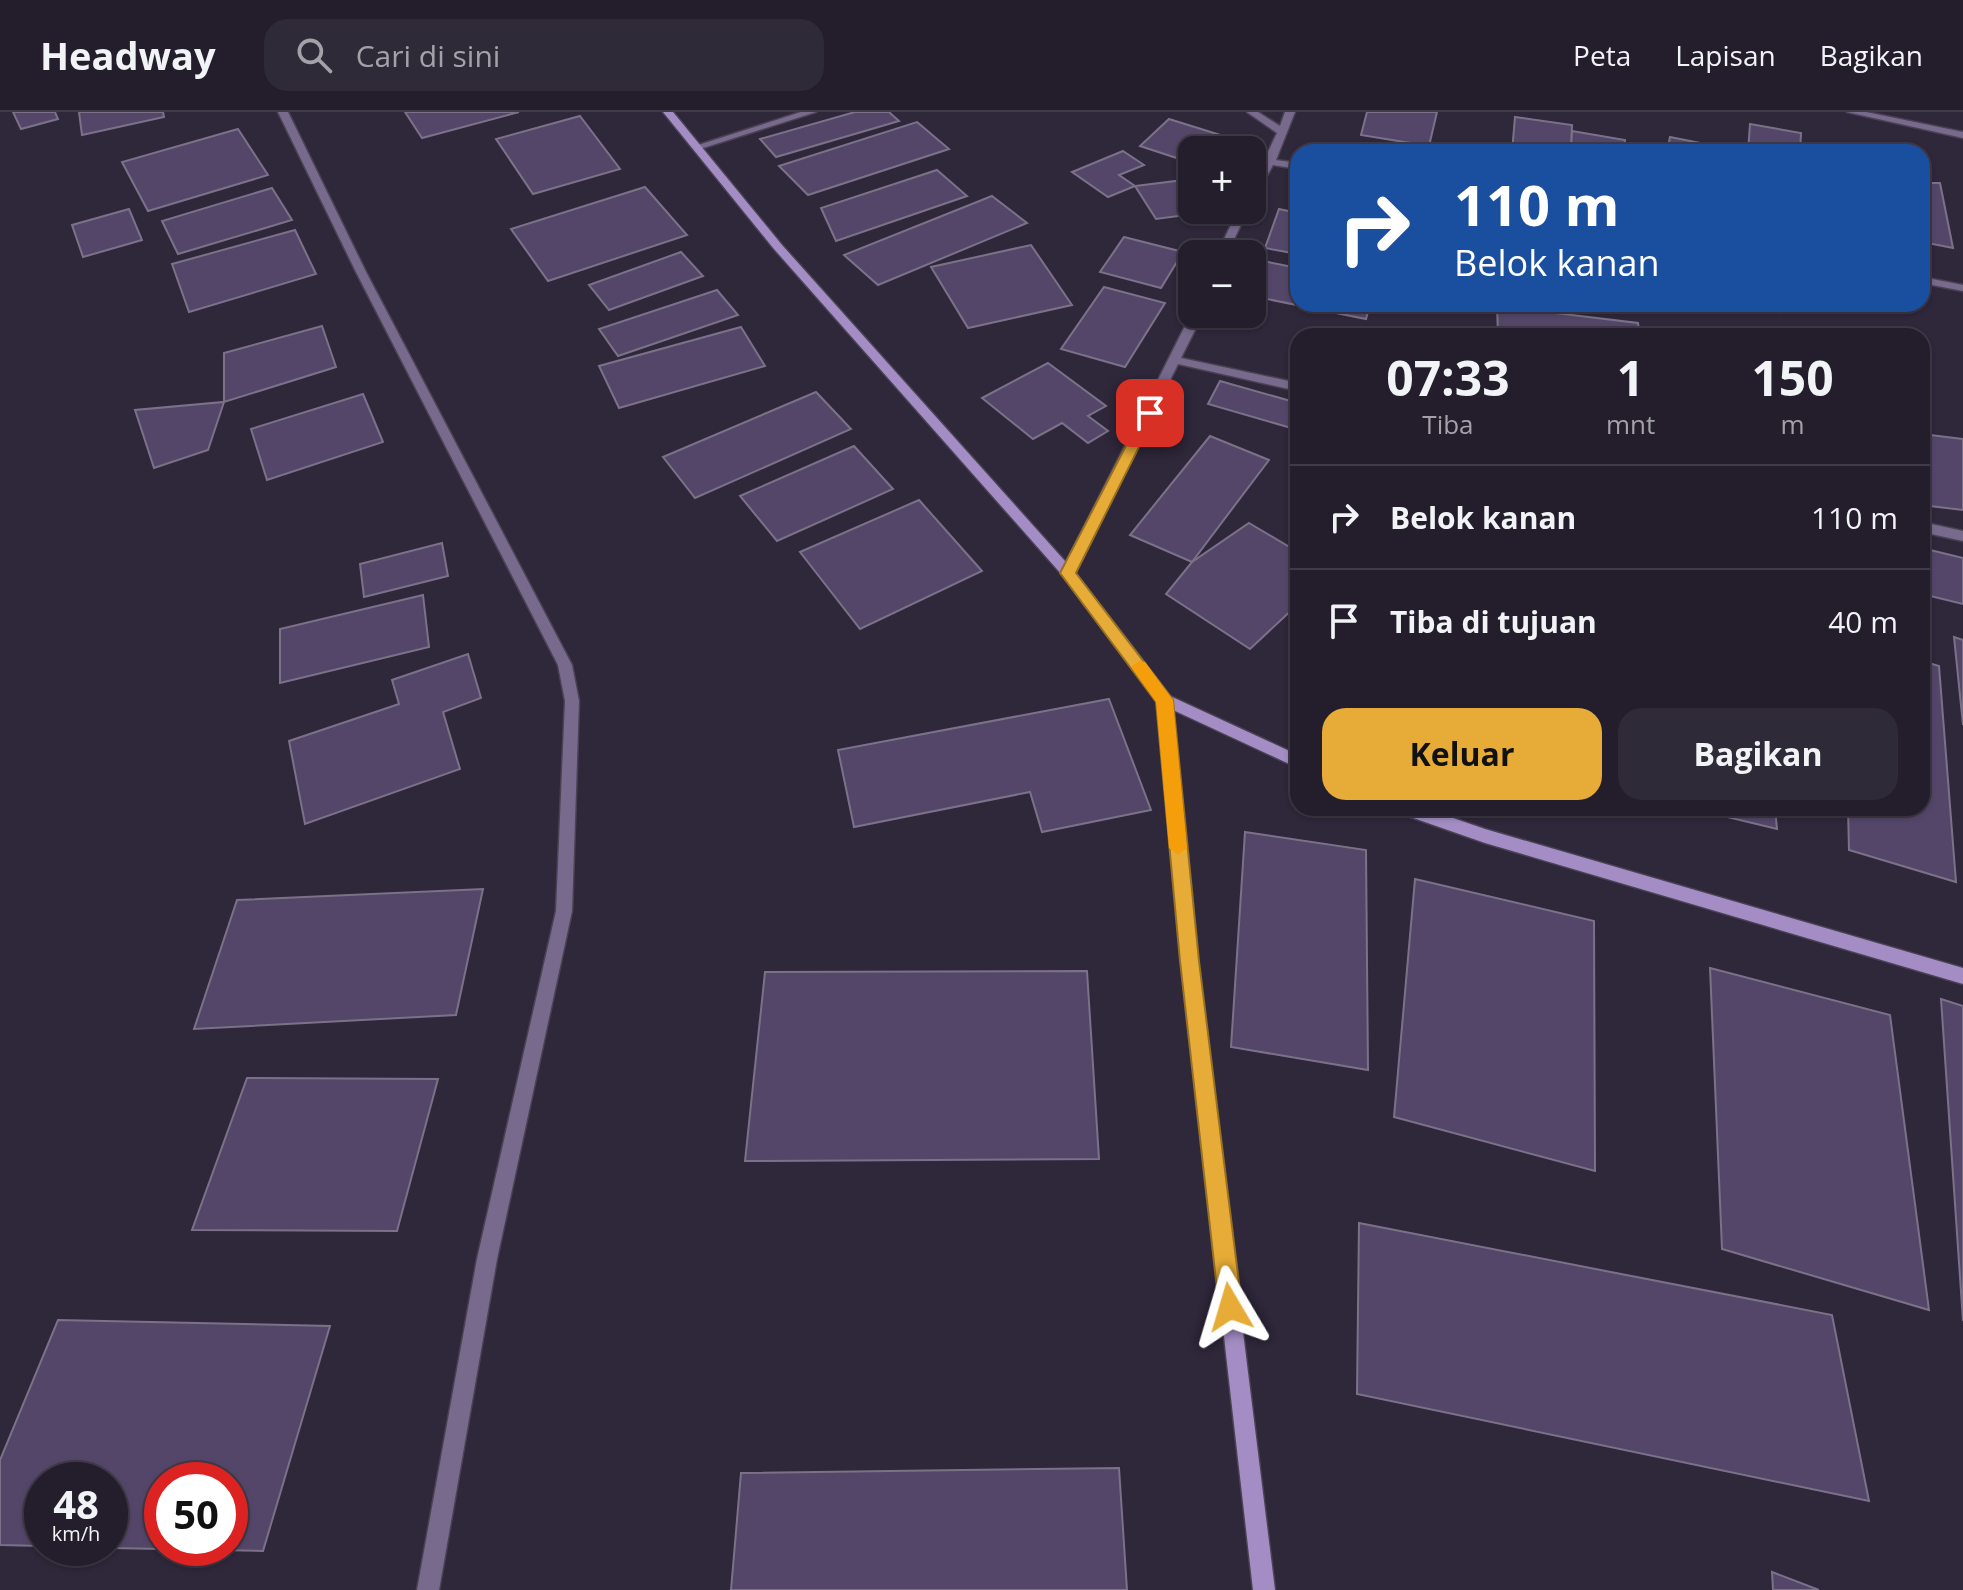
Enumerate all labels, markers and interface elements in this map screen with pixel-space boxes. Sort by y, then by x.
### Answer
search box [264,19,824,91]
text: Headway [40,29,216,81]
icon: search [292,33,336,77]
text: Cari di sini [356,35,500,76]
text: Peta [1573,36,1631,74]
text: Lapisan [1675,36,1776,74]
text: Bagikan [1820,36,1923,74]
map controls [1178,136,1266,328]
button: + [1178,136,1266,224]
text: 110 m [1454,166,1620,242]
icon: right [1322,176,1426,280]
text: Belok kanan [1454,238,1660,287]
button: − [1178,240,1266,328]
text: 07:33 [1386,345,1510,410]
text: 1 [1617,345,1644,410]
text: 150 [1751,345,1834,410]
pin [1116,379,1184,447]
icon: arrive [1128,391,1172,435]
text: Tiba [1422,406,1474,442]
text: mnt [1606,406,1655,442]
text: m [1781,406,1805,442]
icon: right [1322,495,1366,539]
text: Belok kanan [1390,497,1576,538]
text: 110 m [1811,497,1898,538]
icon: arrive [1322,599,1366,643]
text: Tiba di tujuan [1390,601,1597,642]
text: 40 m [1828,601,1898,642]
button: Keluar [1322,708,1602,800]
button: Bagikan [1618,708,1898,800]
position arrow [1188,1265,1272,1349]
speed limit sign: 50 [144,1462,248,1566]
text: 48 [53,1476,99,1531]
text: km/h [52,1520,100,1547]

